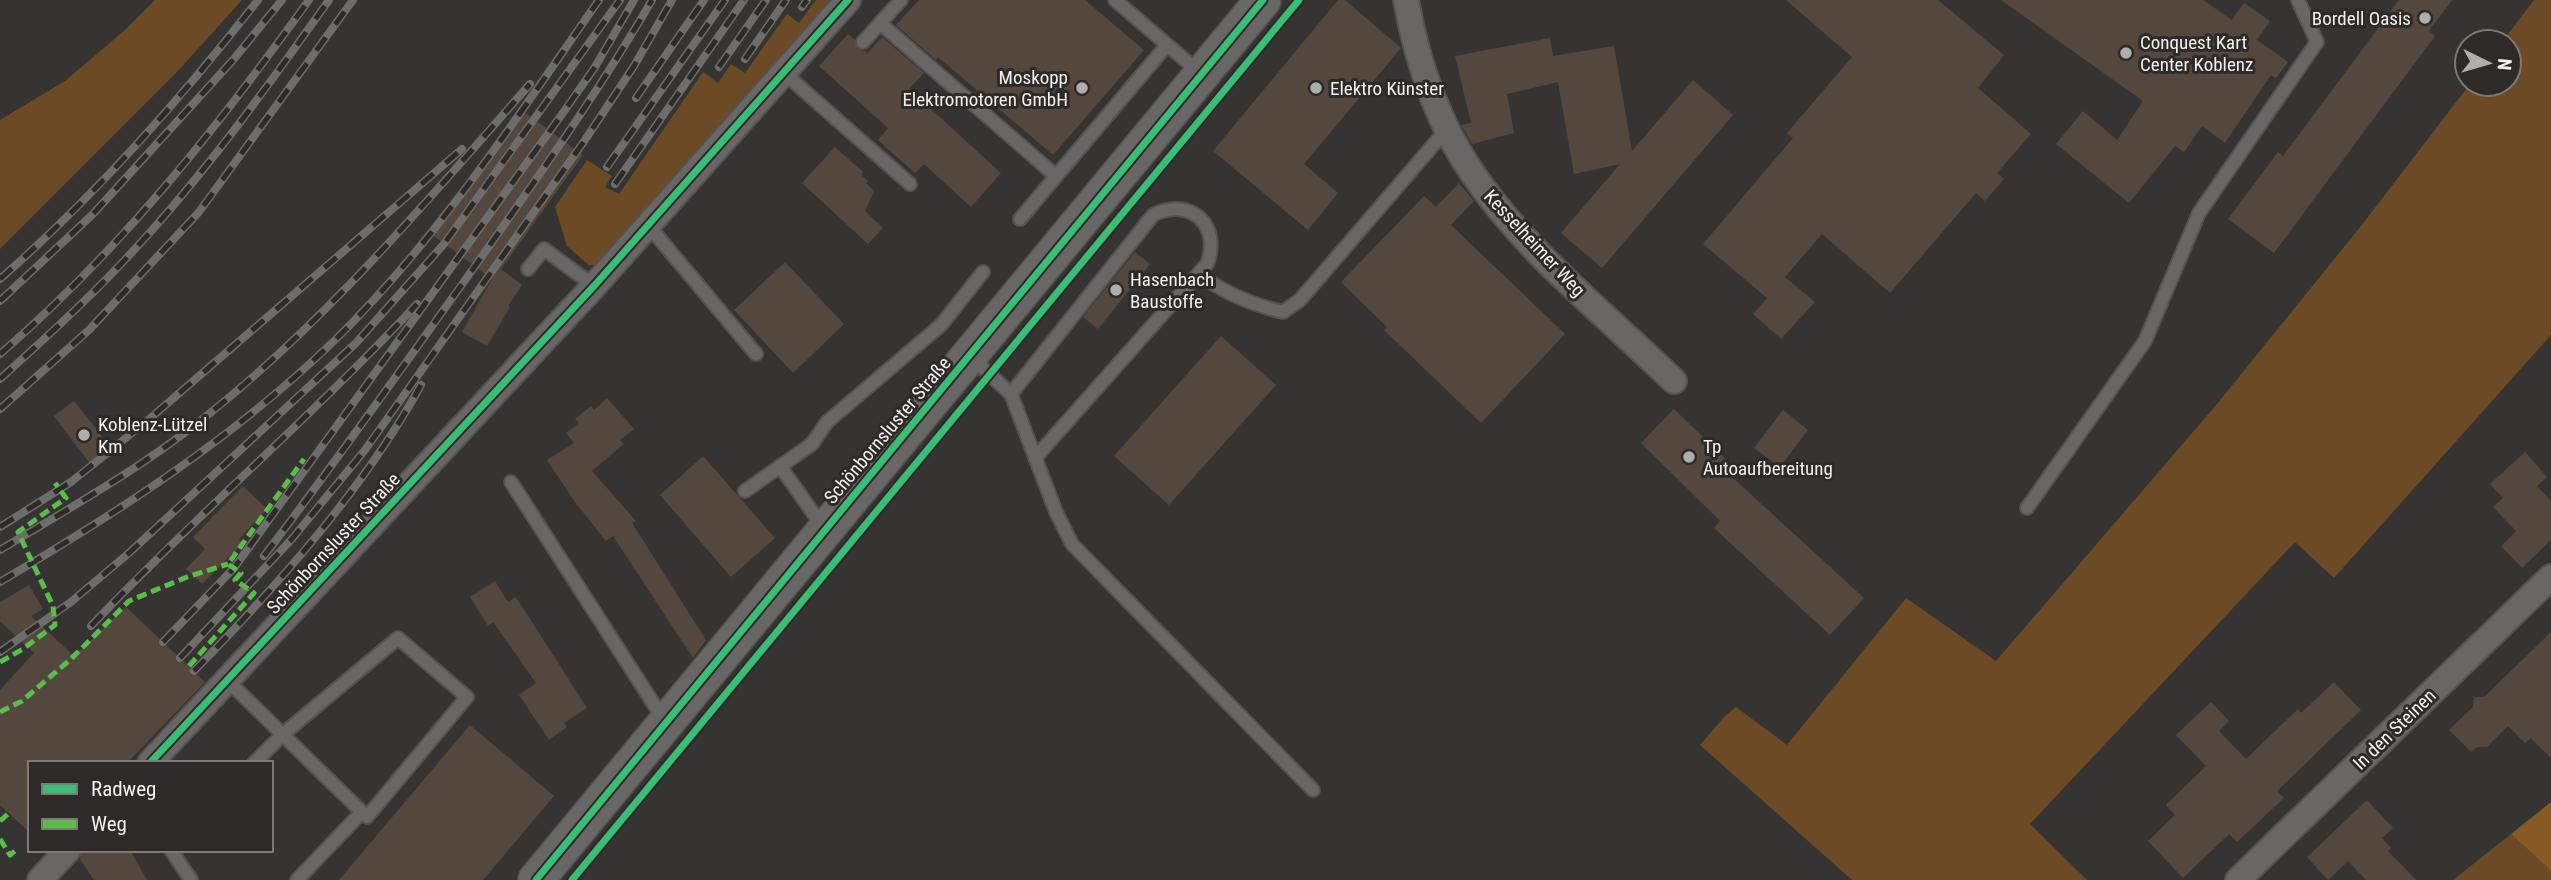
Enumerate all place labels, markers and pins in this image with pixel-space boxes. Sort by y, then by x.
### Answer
place label: Bordell Oasis [2312,7,2411,30]
marker: Bordell Oasis [2417,10,2433,26]
place label: Conquest Kart Center Koblenz [2140,31,2253,76]
marker: Conquest Kart Center Koblenz [2118,45,2134,61]
place label: Moskopp Elektromotoren GmbH [902,66,1068,111]
place label: Elektro Künster [1330,77,1444,100]
marker: Moskopp Elektromotoren GmbH [1074,80,1090,96]
marker: Elektro Künster [1308,80,1324,96]
place label: Hasenbach Baustoffe [1130,268,1214,313]
marker: Hasenbach Baustoffe [1108,282,1124,298]
place label: Koblenz-Lützel Km [98,413,207,458]
marker: Koblenz-Lützel Km [76,427,92,443]
place label: Tp Autoaufbereitung [1703,435,1833,480]
marker: Tp Autoaufbereitung [1681,449,1697,465]

